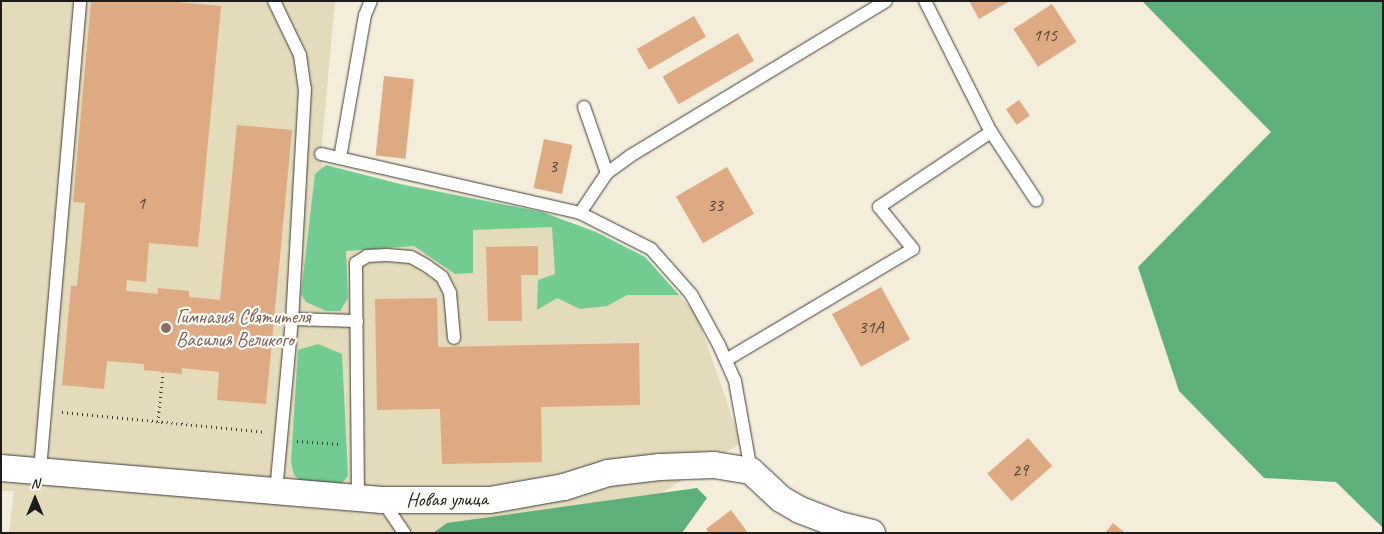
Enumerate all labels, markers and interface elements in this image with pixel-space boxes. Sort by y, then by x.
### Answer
house number: 115 [1033,24,1057,46]
house number: 3 [549,155,557,177]
house number: 1 [137,192,145,214]
house number: 33 [707,194,723,216]
place label: Гимназия Святителя Василия Великого [176,304,315,351]
house number: 31А [858,316,884,338]
marker: Гимназия Святителя Василия Великого [160,322,172,334]
house number: 29 [1012,459,1028,481]
north arrow [10,474,60,524]
text: N [31,475,39,492]
street label: Новая улица [406,486,488,512]

